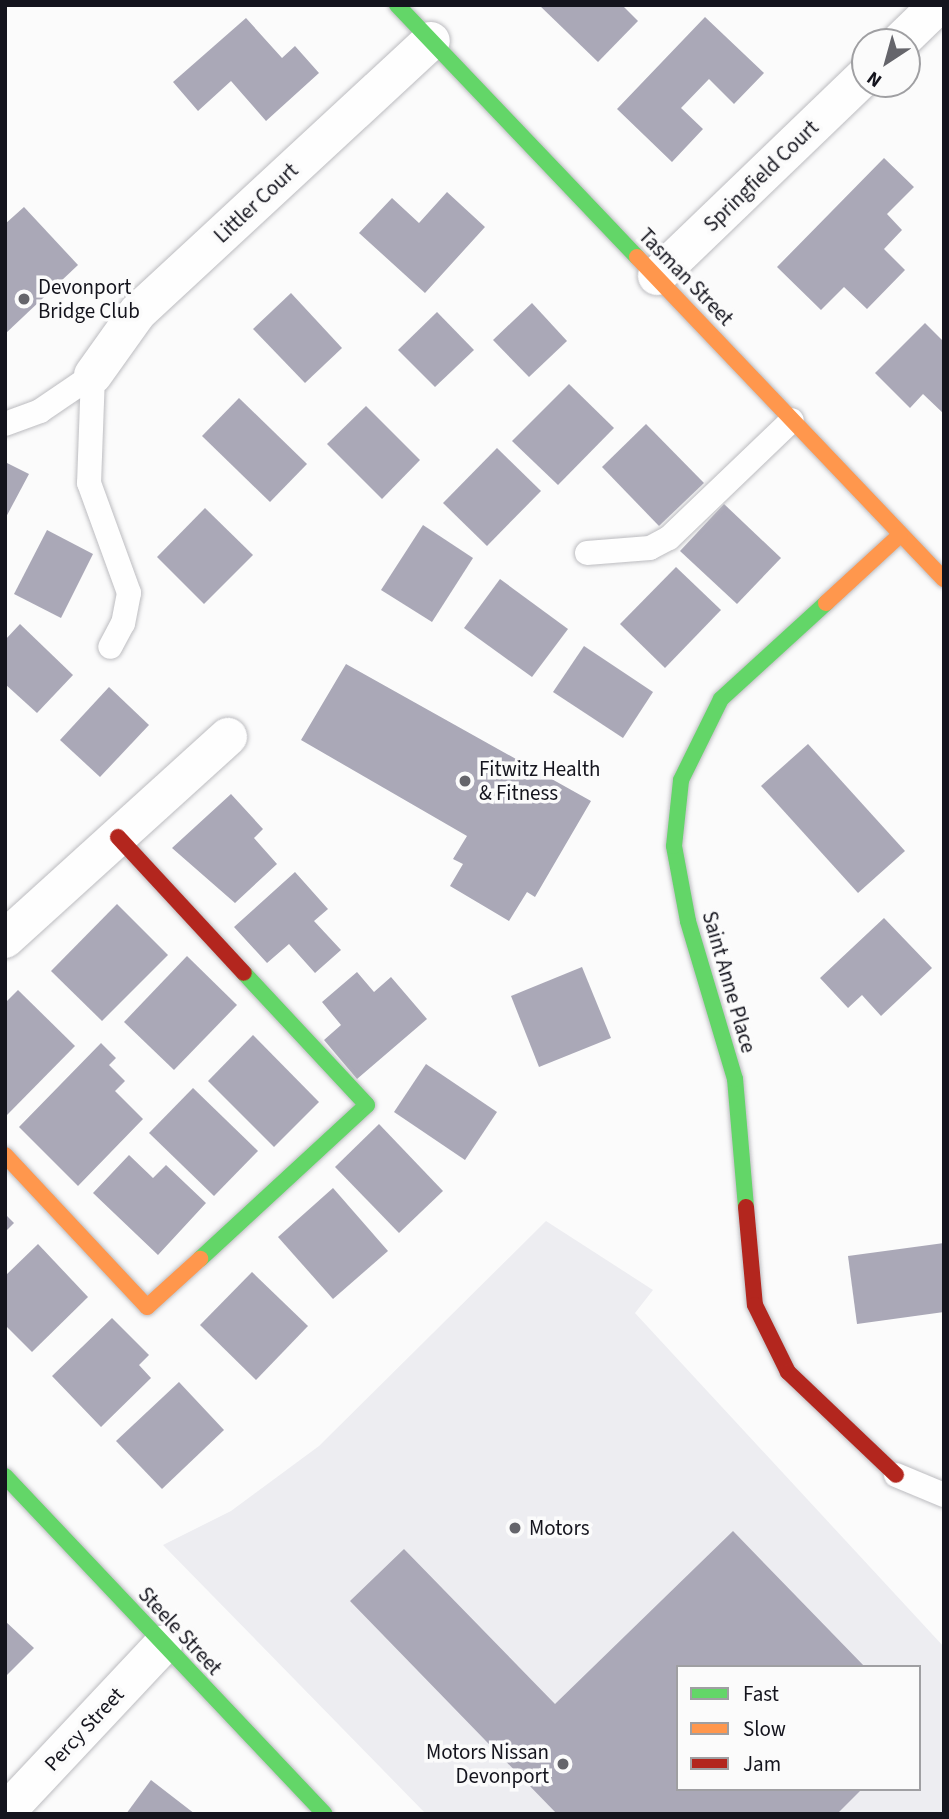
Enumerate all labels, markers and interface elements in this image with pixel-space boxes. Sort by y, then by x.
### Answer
north arrow [851,28,921,98]
text: N [861,64,888,93]
street label: Springfield Court [698,115,824,237]
street label: Littler Court [209,158,303,248]
street label: Tasman Street [633,223,739,331]
place label: Devonport Bridge Club [38,274,140,324]
marker: Devonport Bridge Club [16,291,32,307]
place label: Fitwitz Health & Fitness [479,756,600,806]
marker: Fitwitz Health & Fitness [457,773,473,789]
street label: Saint Anne Place [697,908,761,1056]
place label: Motors [529,1515,589,1541]
marker: Motors [507,1520,523,1536]
street label: Steele Street [133,1582,227,1680]
legend [676,1665,921,1791]
text: Fast [743,1679,779,1709]
street label: Percy Street [39,1682,129,1776]
text: Slow [743,1714,786,1744]
place label: Motors Nissan Devonport [426,1739,549,1789]
text: Jam [743,1749,781,1779]
marker: Motors Nissan Devonport [555,1756,571,1772]

